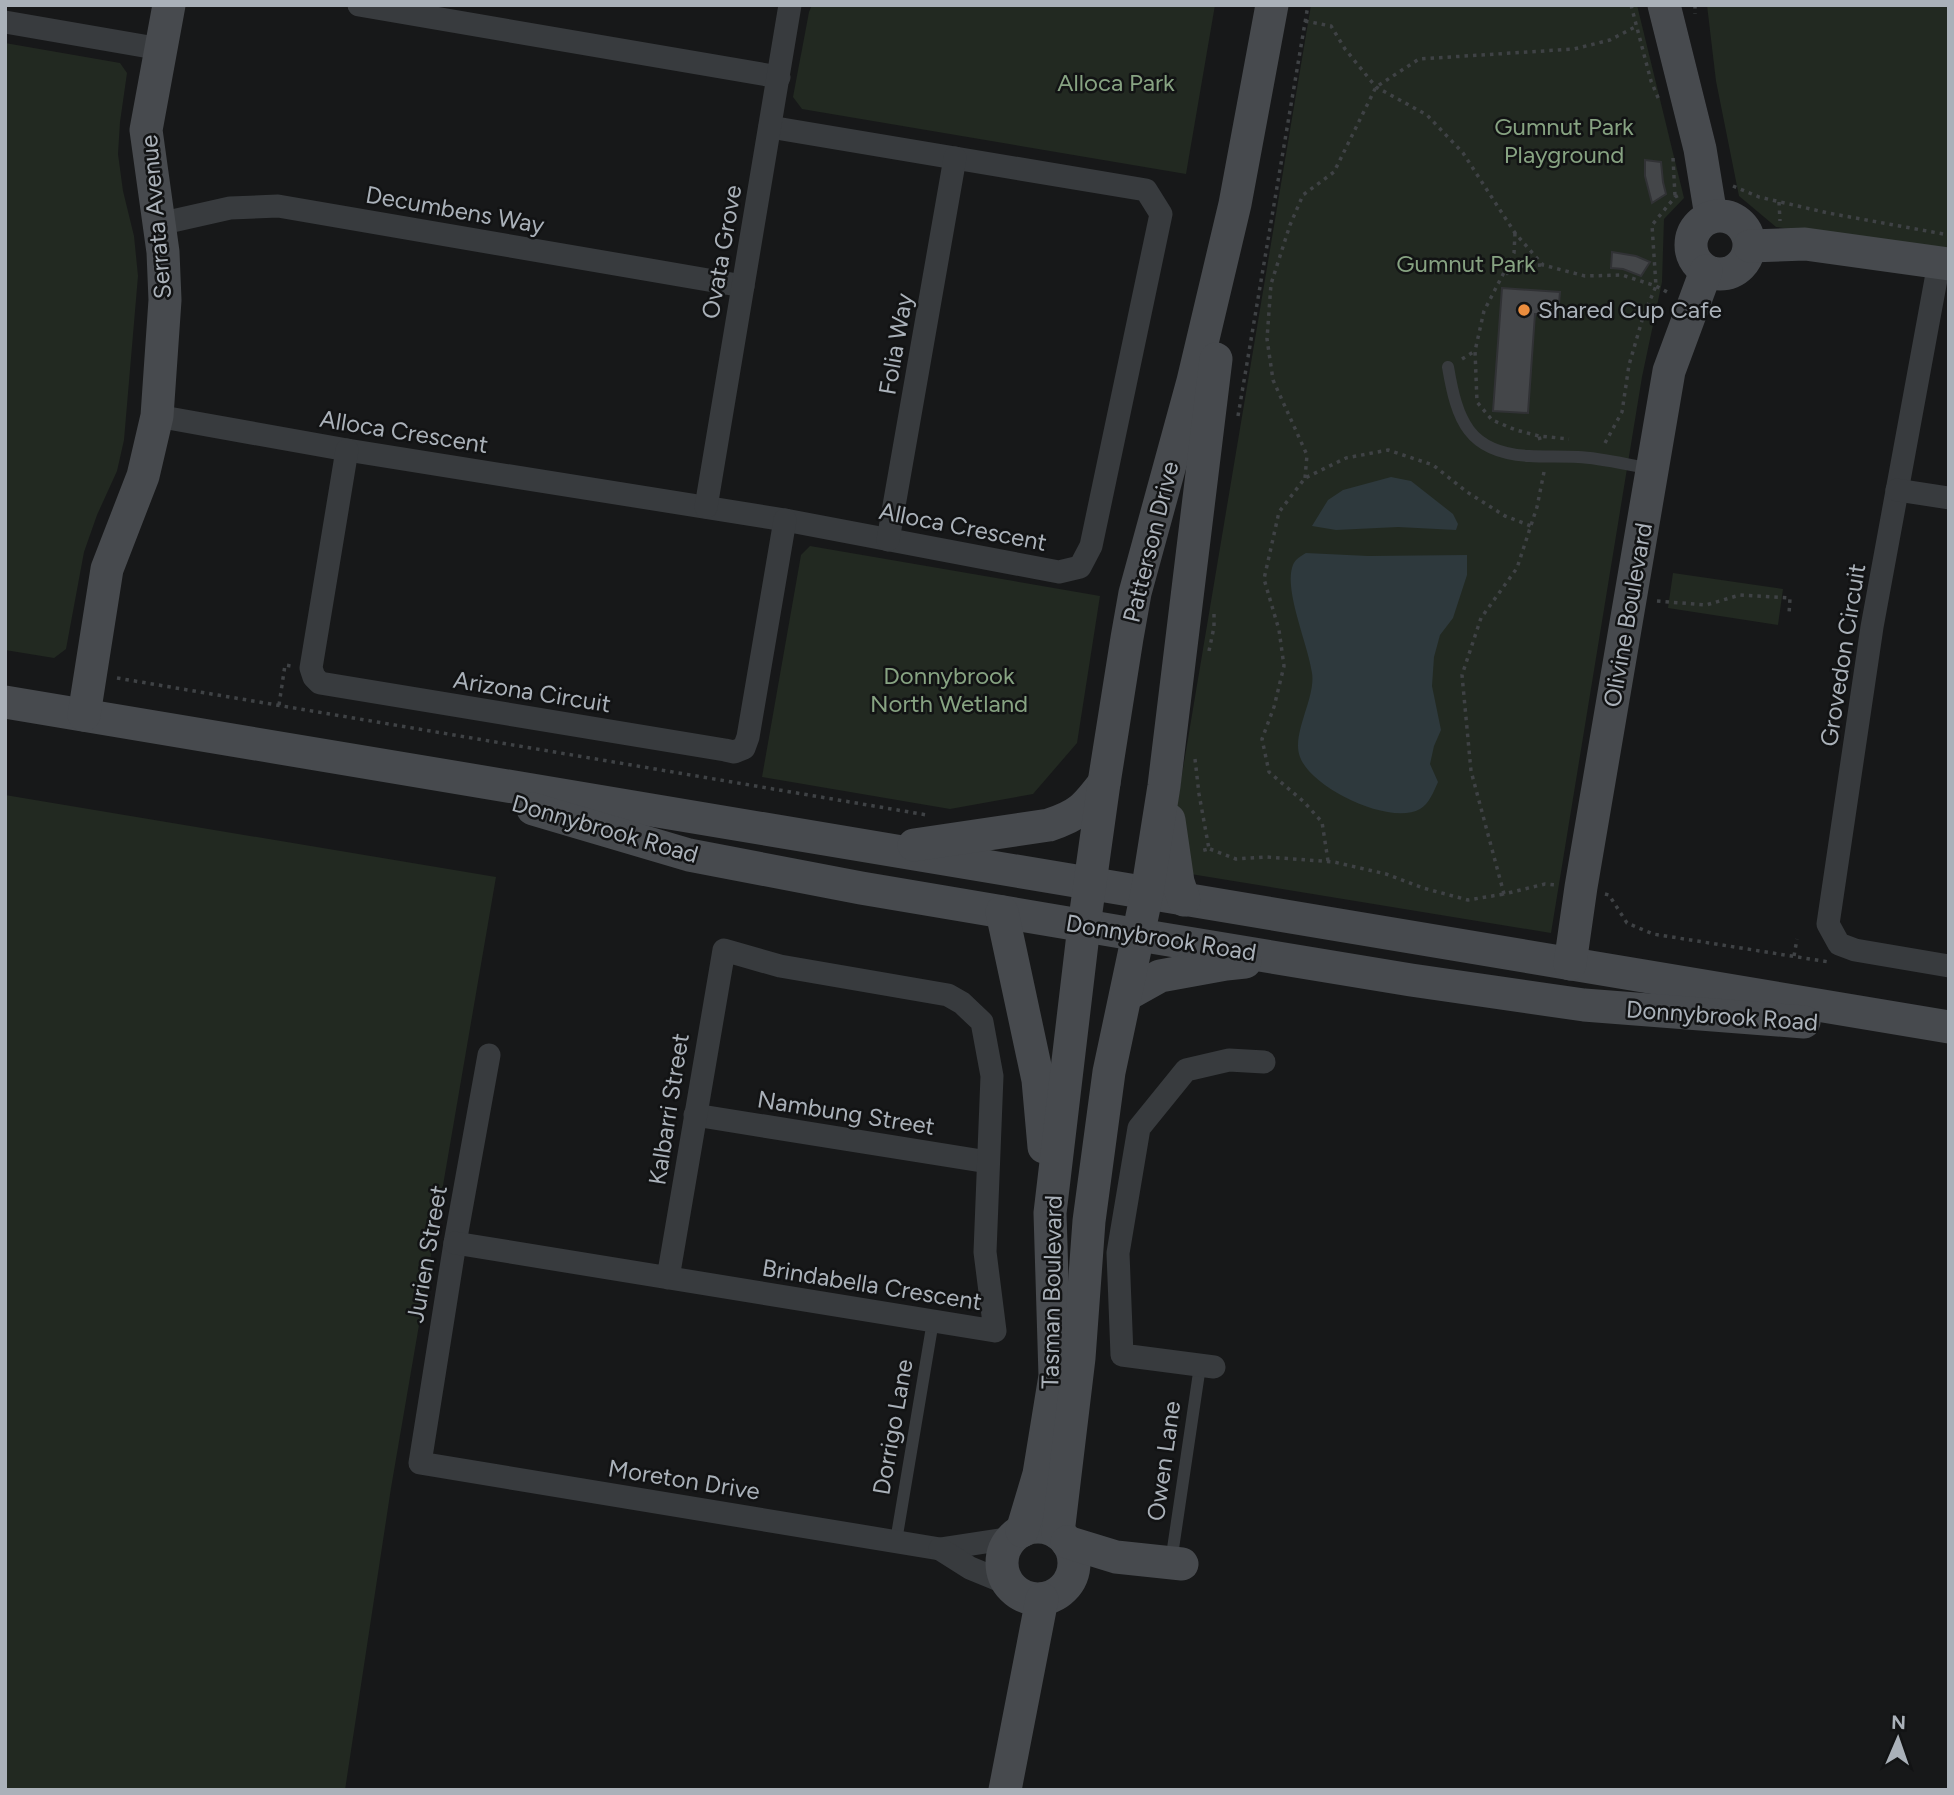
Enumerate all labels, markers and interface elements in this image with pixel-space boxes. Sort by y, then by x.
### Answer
park label: Alloca Park [1057,68,1175,97]
park label: Gumnut Park Playground [1494,112,1634,169]
street label: Serrata Avenue [134,134,177,300]
street label: Decumbens Way [364,180,547,240]
street label: Ovata Grove [695,183,748,321]
park label: Gumnut Park [1396,249,1536,278]
street label: Folia Way [872,291,919,397]
place label: Shared Cup Cafe [1538,295,1722,324]
marker: Shared Cup Cafe [1516,302,1532,318]
street label: Alloca Crescent [318,404,490,459]
street label: Patterson Drive [1116,458,1185,625]
street label: Alloca Crescent [877,496,1049,557]
street label: Olivine Boulevard [1597,521,1658,709]
street label: Grovedon Circuit [1814,562,1871,748]
park label: Donnybrook North Wetland [870,661,1028,718]
street label: Arizona Circuit [451,665,613,718]
street label: Donnybrook Road [509,788,702,869]
street label: Donnybrook Road [1064,908,1258,967]
street label: Donnybrook Road [1625,994,1819,1037]
street label: Kalbarri Street [642,1031,695,1187]
street label: Nambung Street [755,1084,937,1141]
street label: Jurien Street [400,1183,453,1325]
street label: Tasman Boulevard [1035,1195,1068,1389]
street label: Brindabella Crescent [760,1253,984,1316]
street label: Dorrigo Lane [866,1357,919,1497]
street label: Owen Lane [1141,1399,1186,1523]
street label: Moreton Drive [606,1453,762,1506]
north arrow [1863,1704,1933,1774]
text: N [1891,1711,1906,1734]

